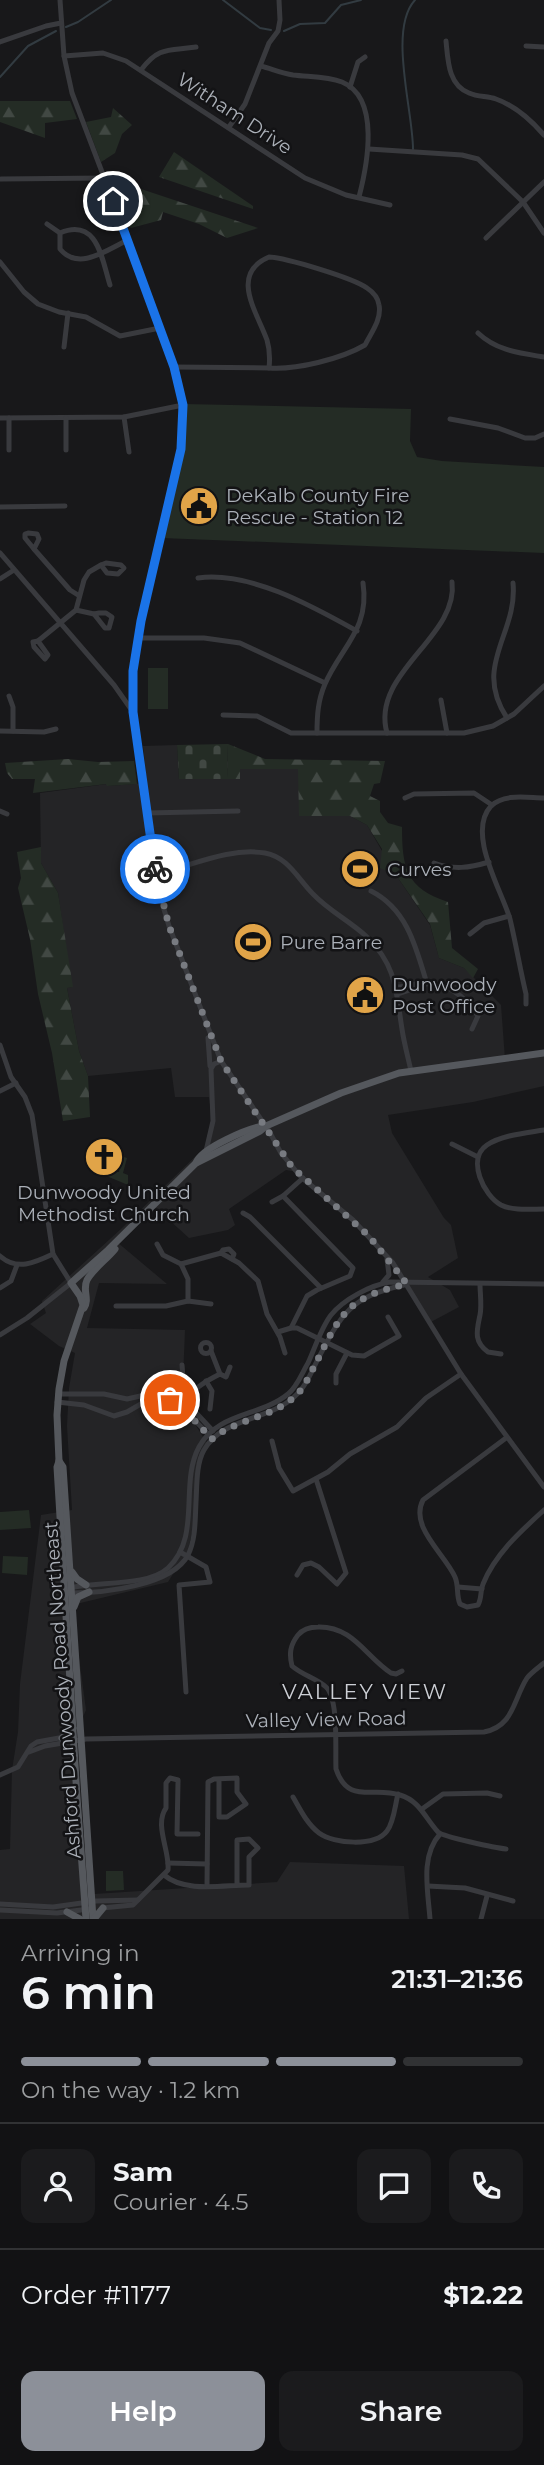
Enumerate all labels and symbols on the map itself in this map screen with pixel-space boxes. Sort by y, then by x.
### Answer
street label: Witham Drive [173,68,297,159]
pin [83,171,143,231]
place label: DeKalb County Fire Rescue - Station 12 [226,484,409,529]
public building icon: DeKalb County Fire Rescue - Station 12 [178,485,220,527]
courier [120,834,190,904]
sports icon: Curves [339,848,381,890]
place label: Curves [387,858,452,881]
sports icon: Pure Barre [232,921,274,963]
place label: Pure Barre [280,931,382,954]
place label: Dunwoody Post Office [392,973,497,1018]
public building icon: Dunwoody Post Office [344,974,386,1016]
church icon: Dunwoody United Methodist Church [83,1136,125,1178]
place label: Dunwoody United Methodist Church [17,1181,191,1226]
pin [140,1370,200,1430]
street label: Ashford Dunwoody Road Northeast [39,1520,86,1860]
district label: VALLEY VIEW [282,1679,448,1704]
street label: Valley View Road [245,1707,407,1732]

